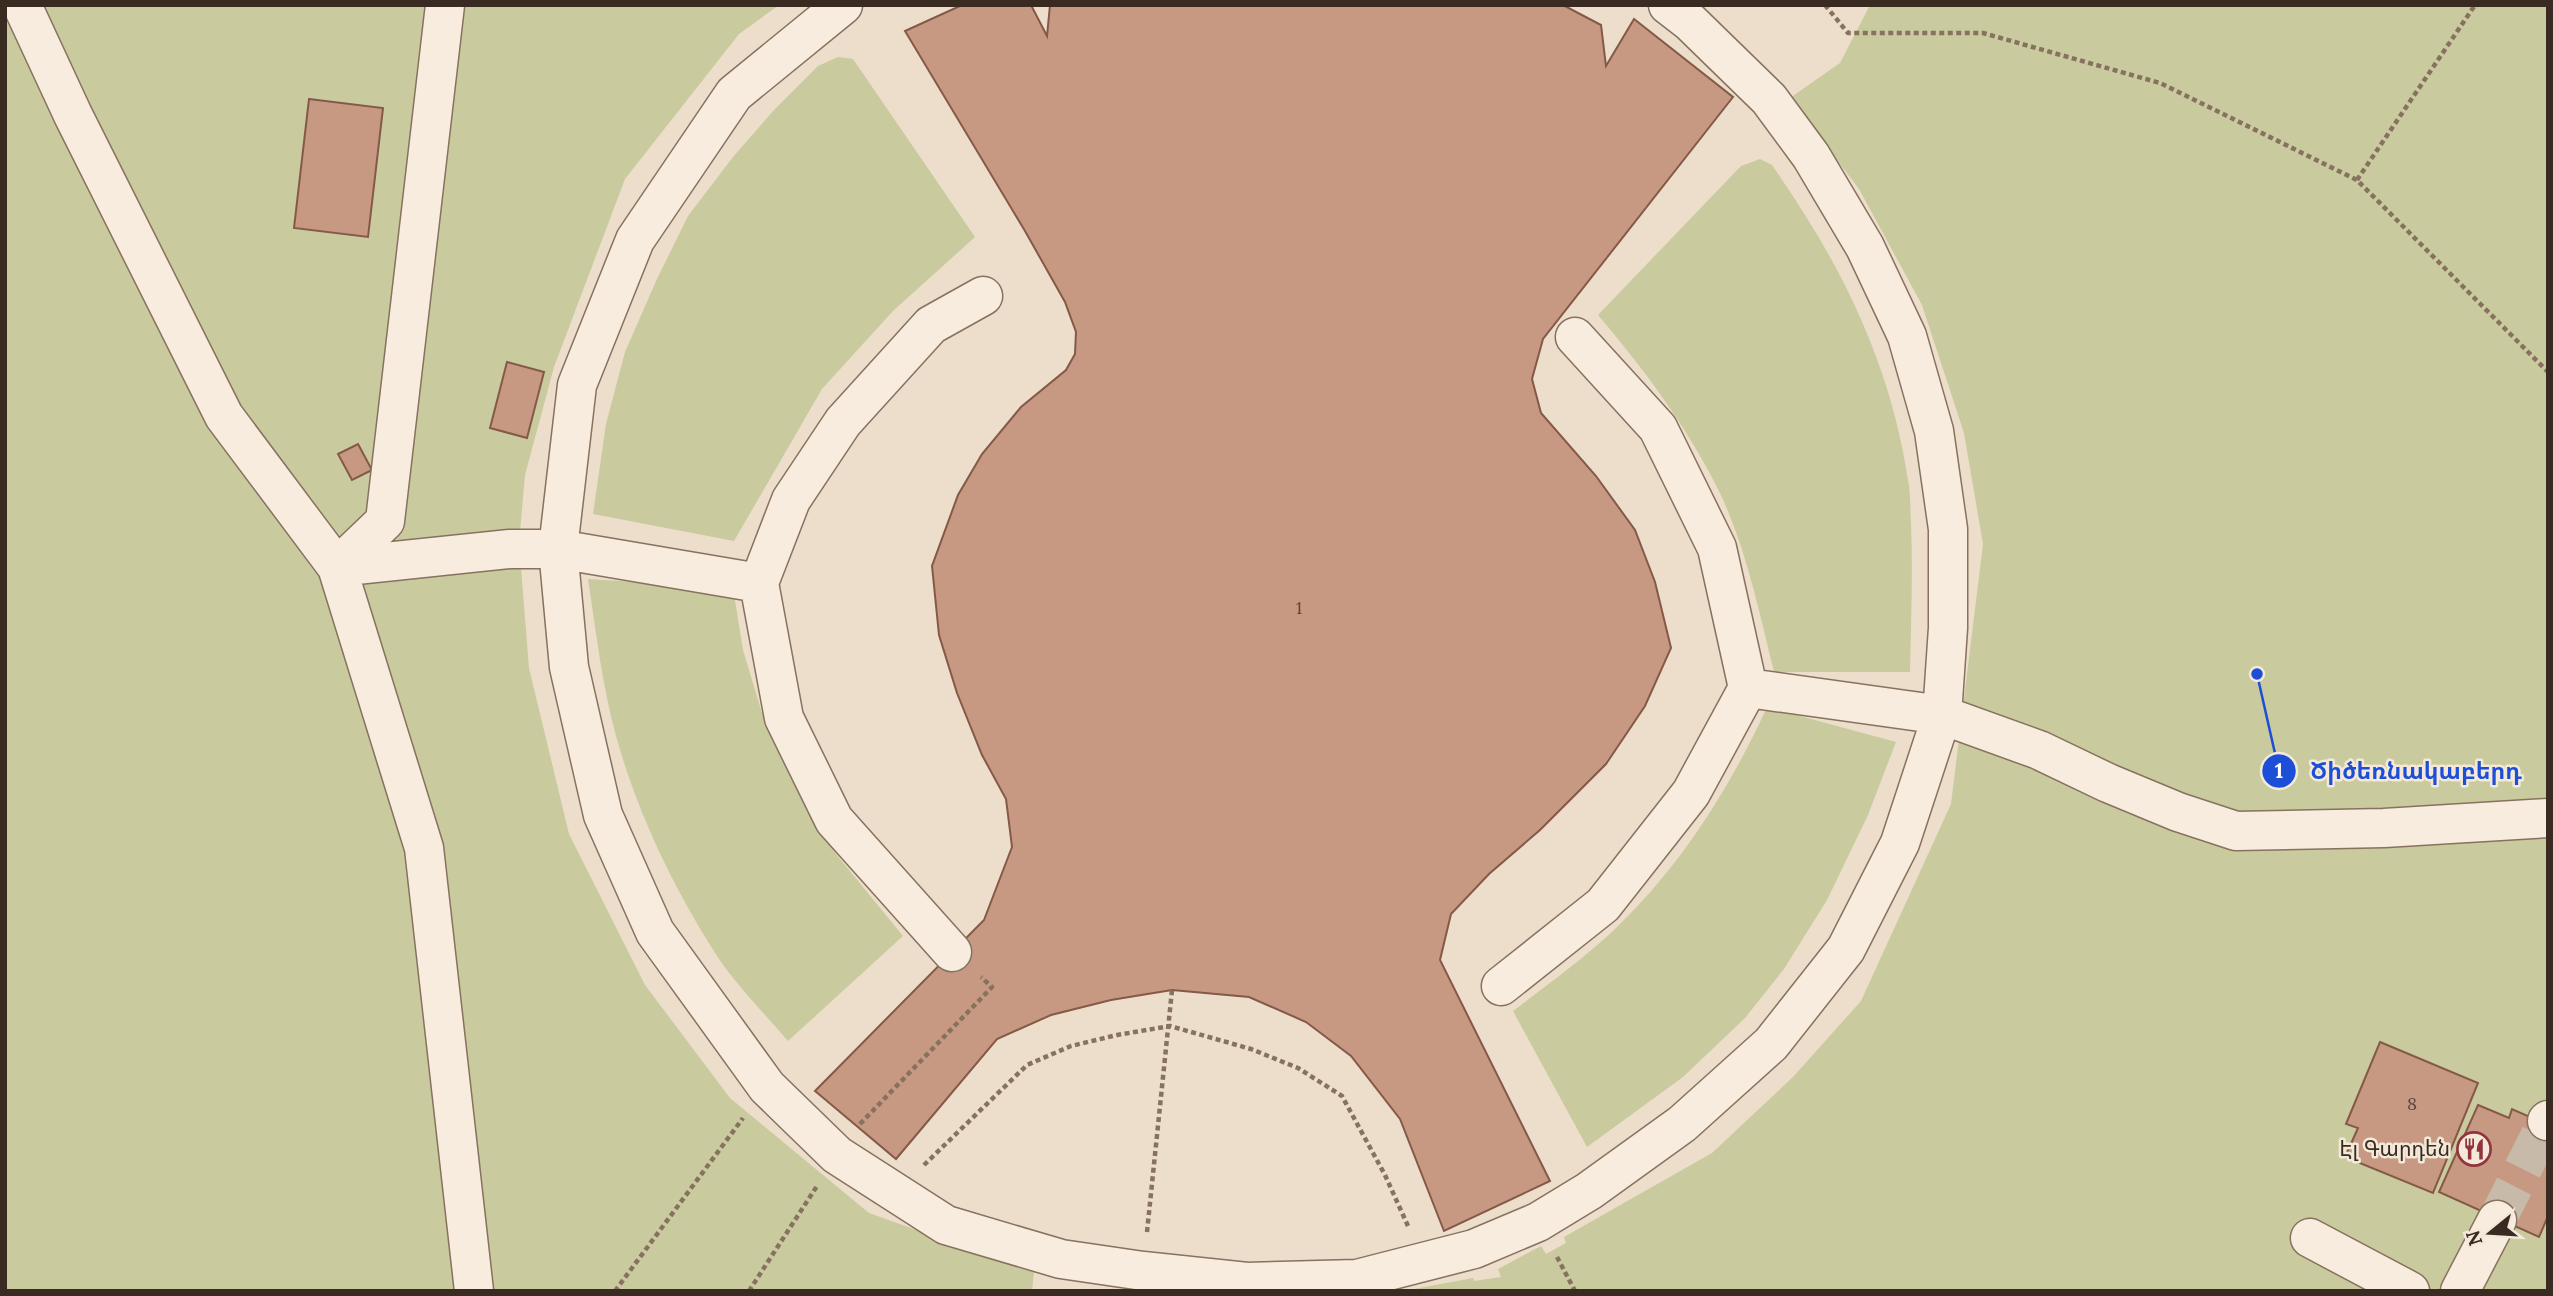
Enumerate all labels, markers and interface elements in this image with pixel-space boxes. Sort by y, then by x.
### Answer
house number: 1 [1296,596,1302,619]
callout: Ծիծեռնակաբերդ [2261,749,2536,793]
text: Ծիծեռնակաբերդ [2310,756,2522,785]
text: 1 [2275,757,2283,784]
house number: 8 [2407,1092,2417,1115]
restaurant icon: Էլ Գարդեն [2455,1130,2493,1168]
place label: Էլ Գարդեն [2339,1135,2450,1162]
north arrow [2455,1198,2525,1268]
text: N [2460,1227,2488,1249]

